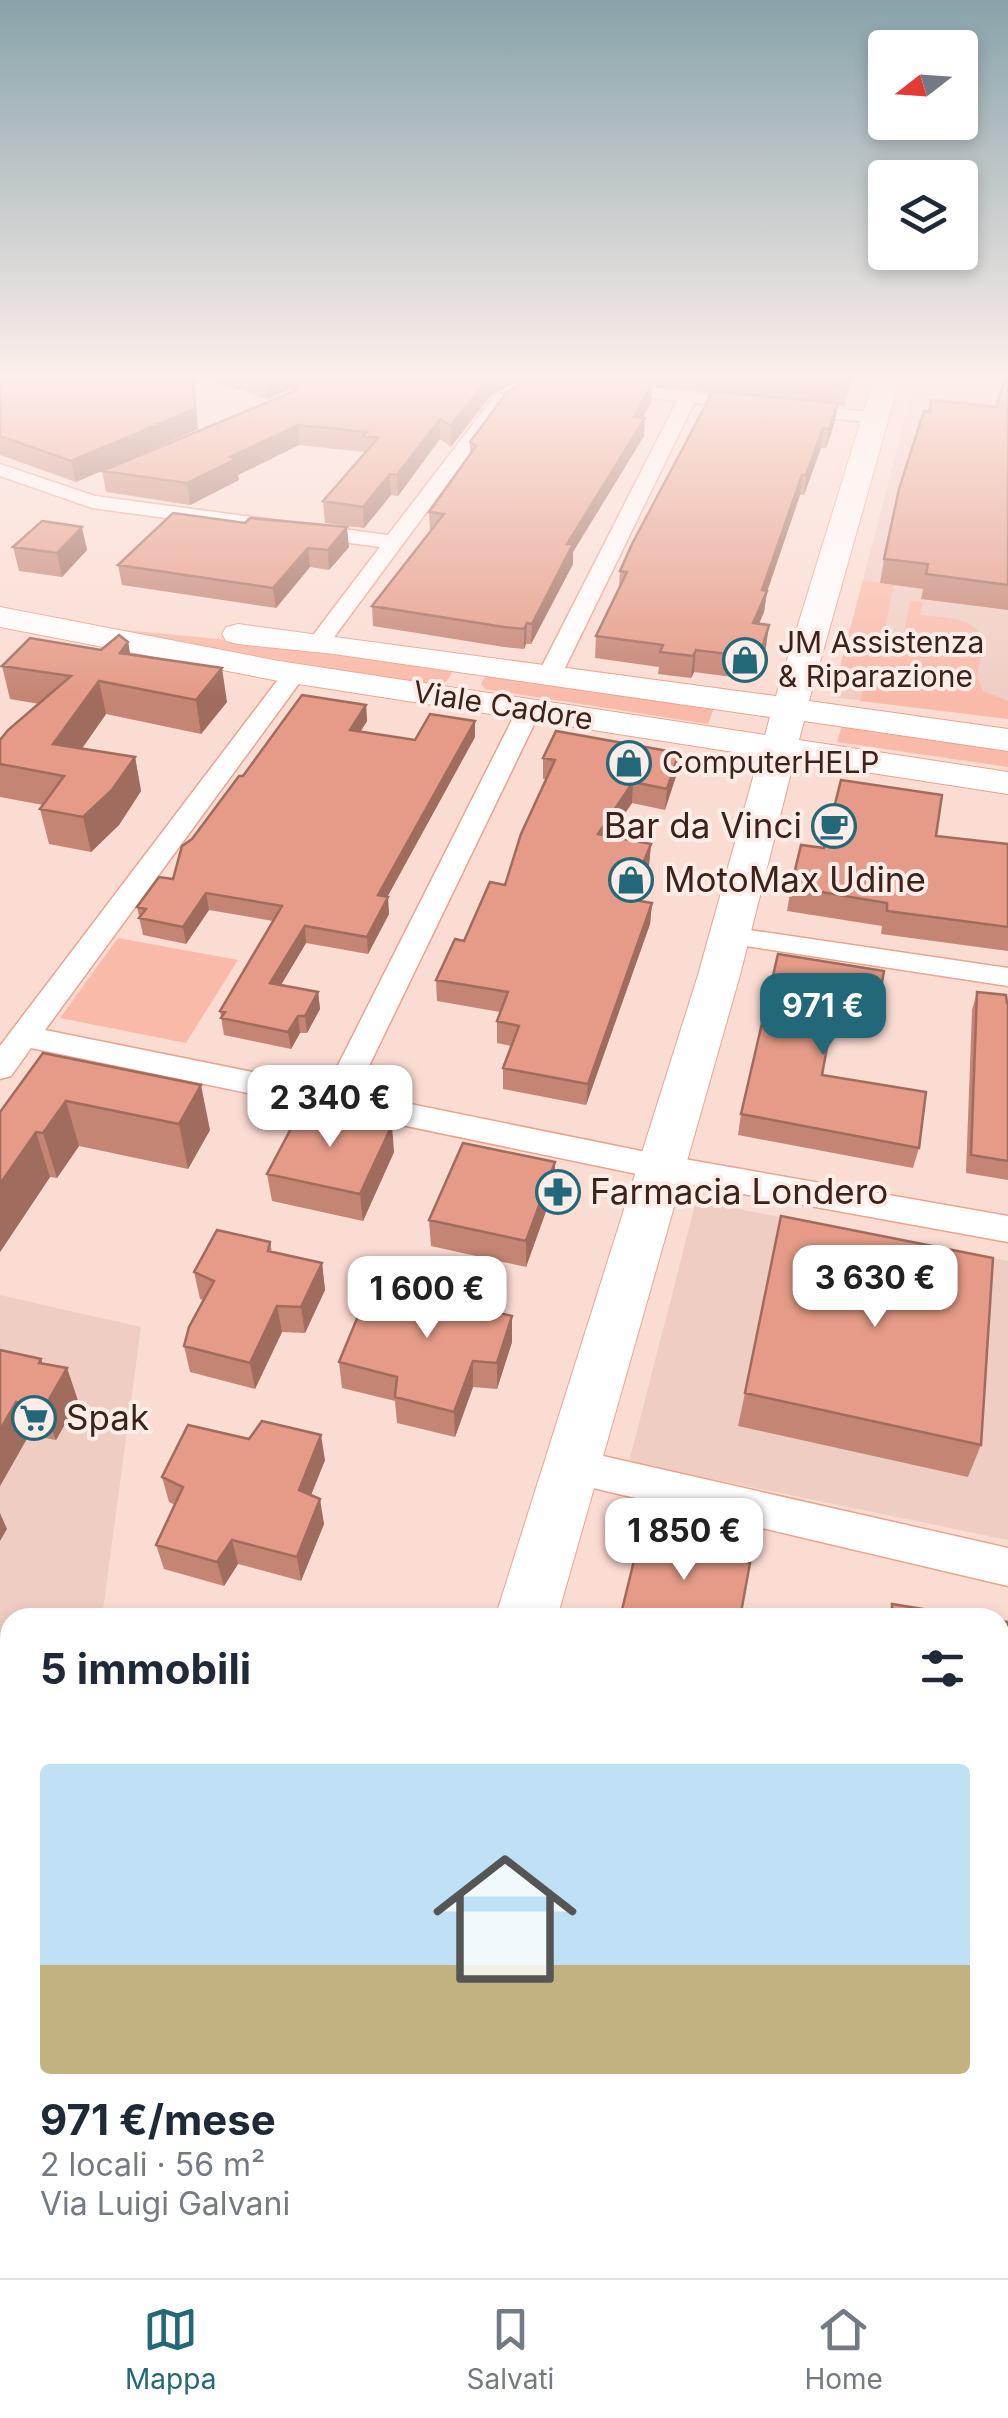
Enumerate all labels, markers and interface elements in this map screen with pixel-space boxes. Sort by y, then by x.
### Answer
north arrow [868,30,978,140]
map controls [868,30,978,270]
button: layers [868,160,978,270]
place label: JM Assistenza & Riparazione [778,624,984,694]
shop icon: JM Assistenza & Riparazione [722,637,768,683]
street label: Viale Cadore [411,673,596,737]
shop icon: ComputerHELP [606,740,652,786]
place label: ComputerHELP [662,744,880,780]
cafe icon: Bar da Vinci [811,803,857,849]
place label: Bar da Vinci [604,804,802,846]
shop icon: MotoMax Udine [608,857,654,903]
place label: MotoMax Udine [664,858,926,900]
pin: 971 € [753,973,893,1058]
text: 971 € [782,986,864,1025]
pin: 2 340 € [238,1065,422,1150]
text: 2 340 € [269,1078,391,1117]
pharmacy icon: Farmacia Londero [535,1169,581,1215]
place label: Farmacia Londero [590,1170,888,1212]
pin: 3 630 € [783,1245,967,1330]
pin: 1 600 € [335,1256,519,1341]
text: 3 630 € [815,1258,935,1297]
text: 1 600 € [370,1269,484,1308]
supermarket icon: Spak [11,1395,57,1441]
place label: Spak [66,1396,149,1438]
pin: 1 850 € [592,1498,776,1583]
text: 1 850 € [627,1511,741,1550]
icon: filters [915,1641,970,1696]
text: 5 immobili [40,1643,251,1694]
icon: home [415,1829,595,2009]
text: 971 €/mese [40,2094,276,2145]
text: 2 locali · 56 m² [40,2145,265,2184]
text: Via Luigi Galvani [40,2184,290,2223]
tab: Mappa [125,2302,216,2396]
tab: Salvati [466,2302,554,2396]
tab: Home [804,2302,883,2396]

